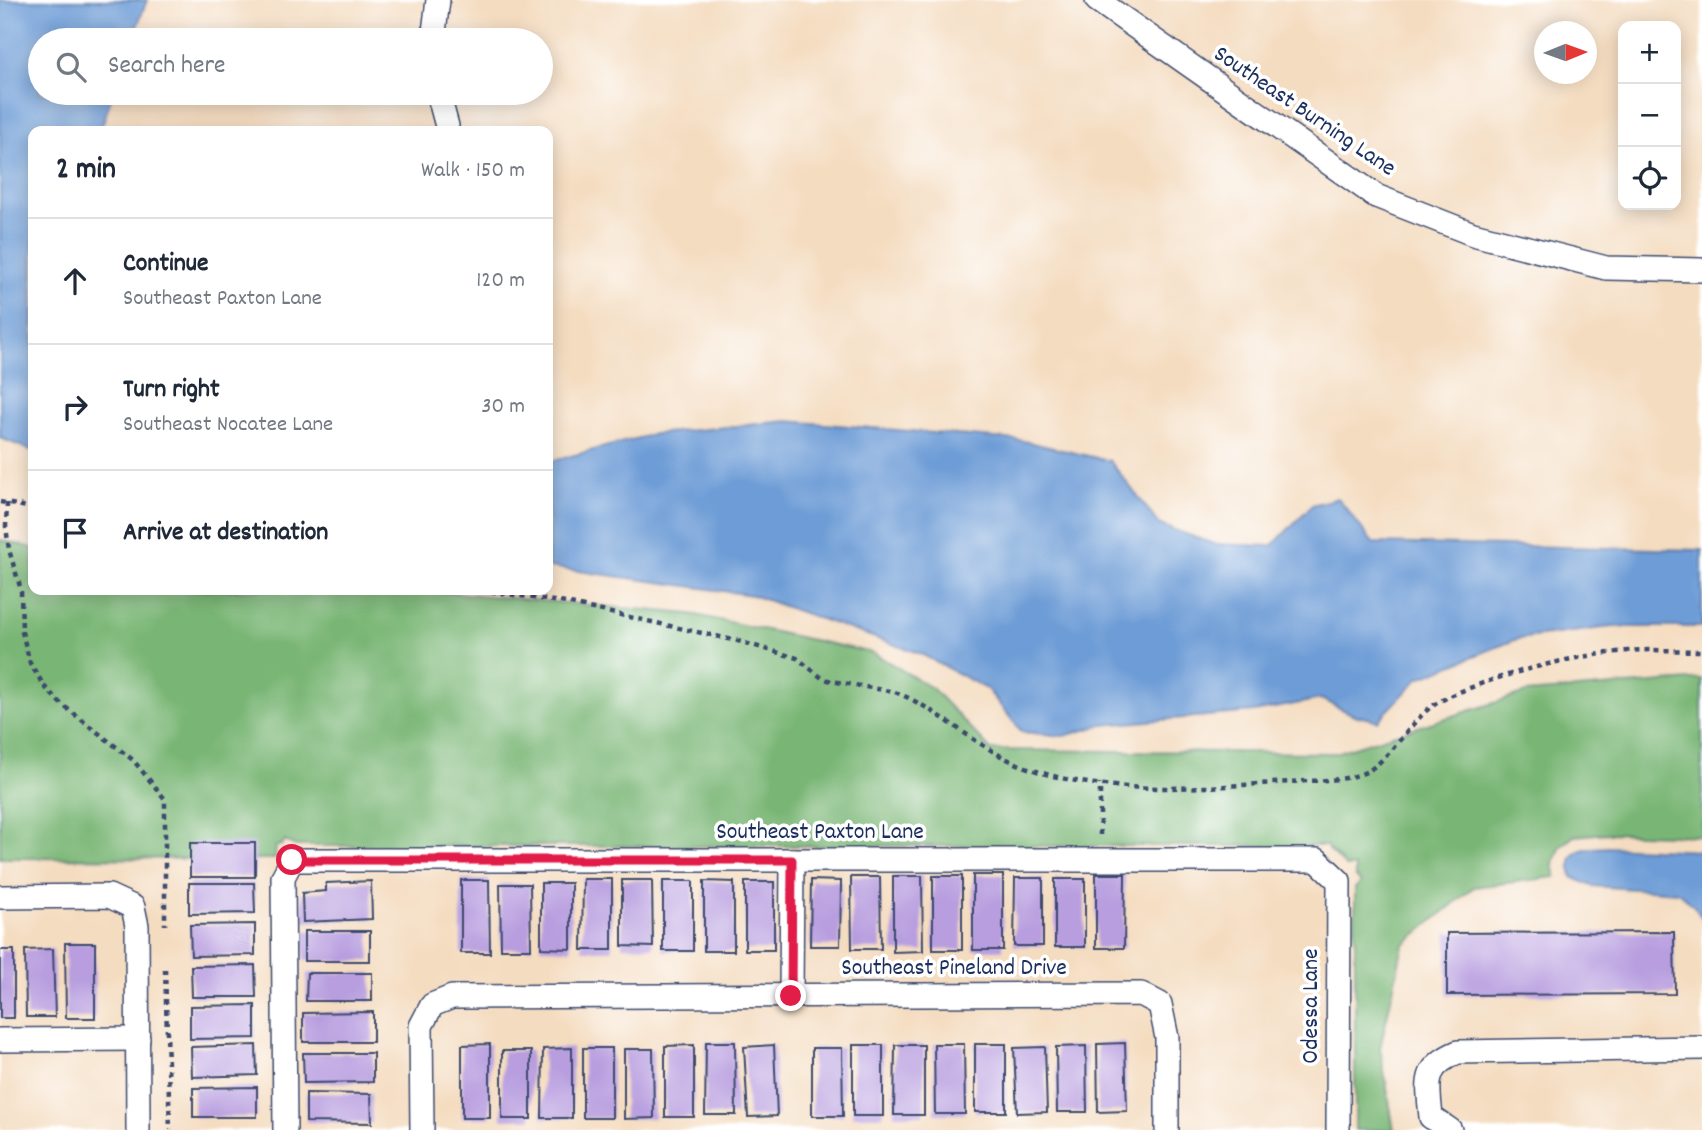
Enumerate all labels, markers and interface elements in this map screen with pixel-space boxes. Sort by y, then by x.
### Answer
north arrow [1534,21,1597,84]
map controls [1618,21,1681,210]
button: + [1618,21,1681,84]
search box [28,28,553,105]
street label: Southeast Burning Lane [1206,38,1402,186]
icon: search [52,48,90,86]
text: Search here [108,48,226,85]
button: − [1618,84,1681,147]
button: locate [1618,147,1681,210]
text: 2 min [56,150,116,193]
text: Walk · 150 m [421,155,525,188]
text: Continue [123,246,208,283]
icon: ahead [56,262,94,300]
text: 120 m [476,265,525,298]
text: Southeast Paxton Lane [123,283,322,316]
text: Turn right [123,372,220,409]
icon: right [56,388,94,426]
text: 30 m [481,391,525,424]
text: Southeast Nocatee Lane [123,409,333,442]
icon: arrive [56,514,94,552]
text: Arrive at destination [123,515,328,552]
street label: Southeast Paxton Lane [716,816,924,850]
route start [276,844,307,875]
street label: Odessa Lane [1295,948,1329,1064]
street label: Southeast Pineland Drive [841,952,1067,986]
route end [775,980,806,1011]

